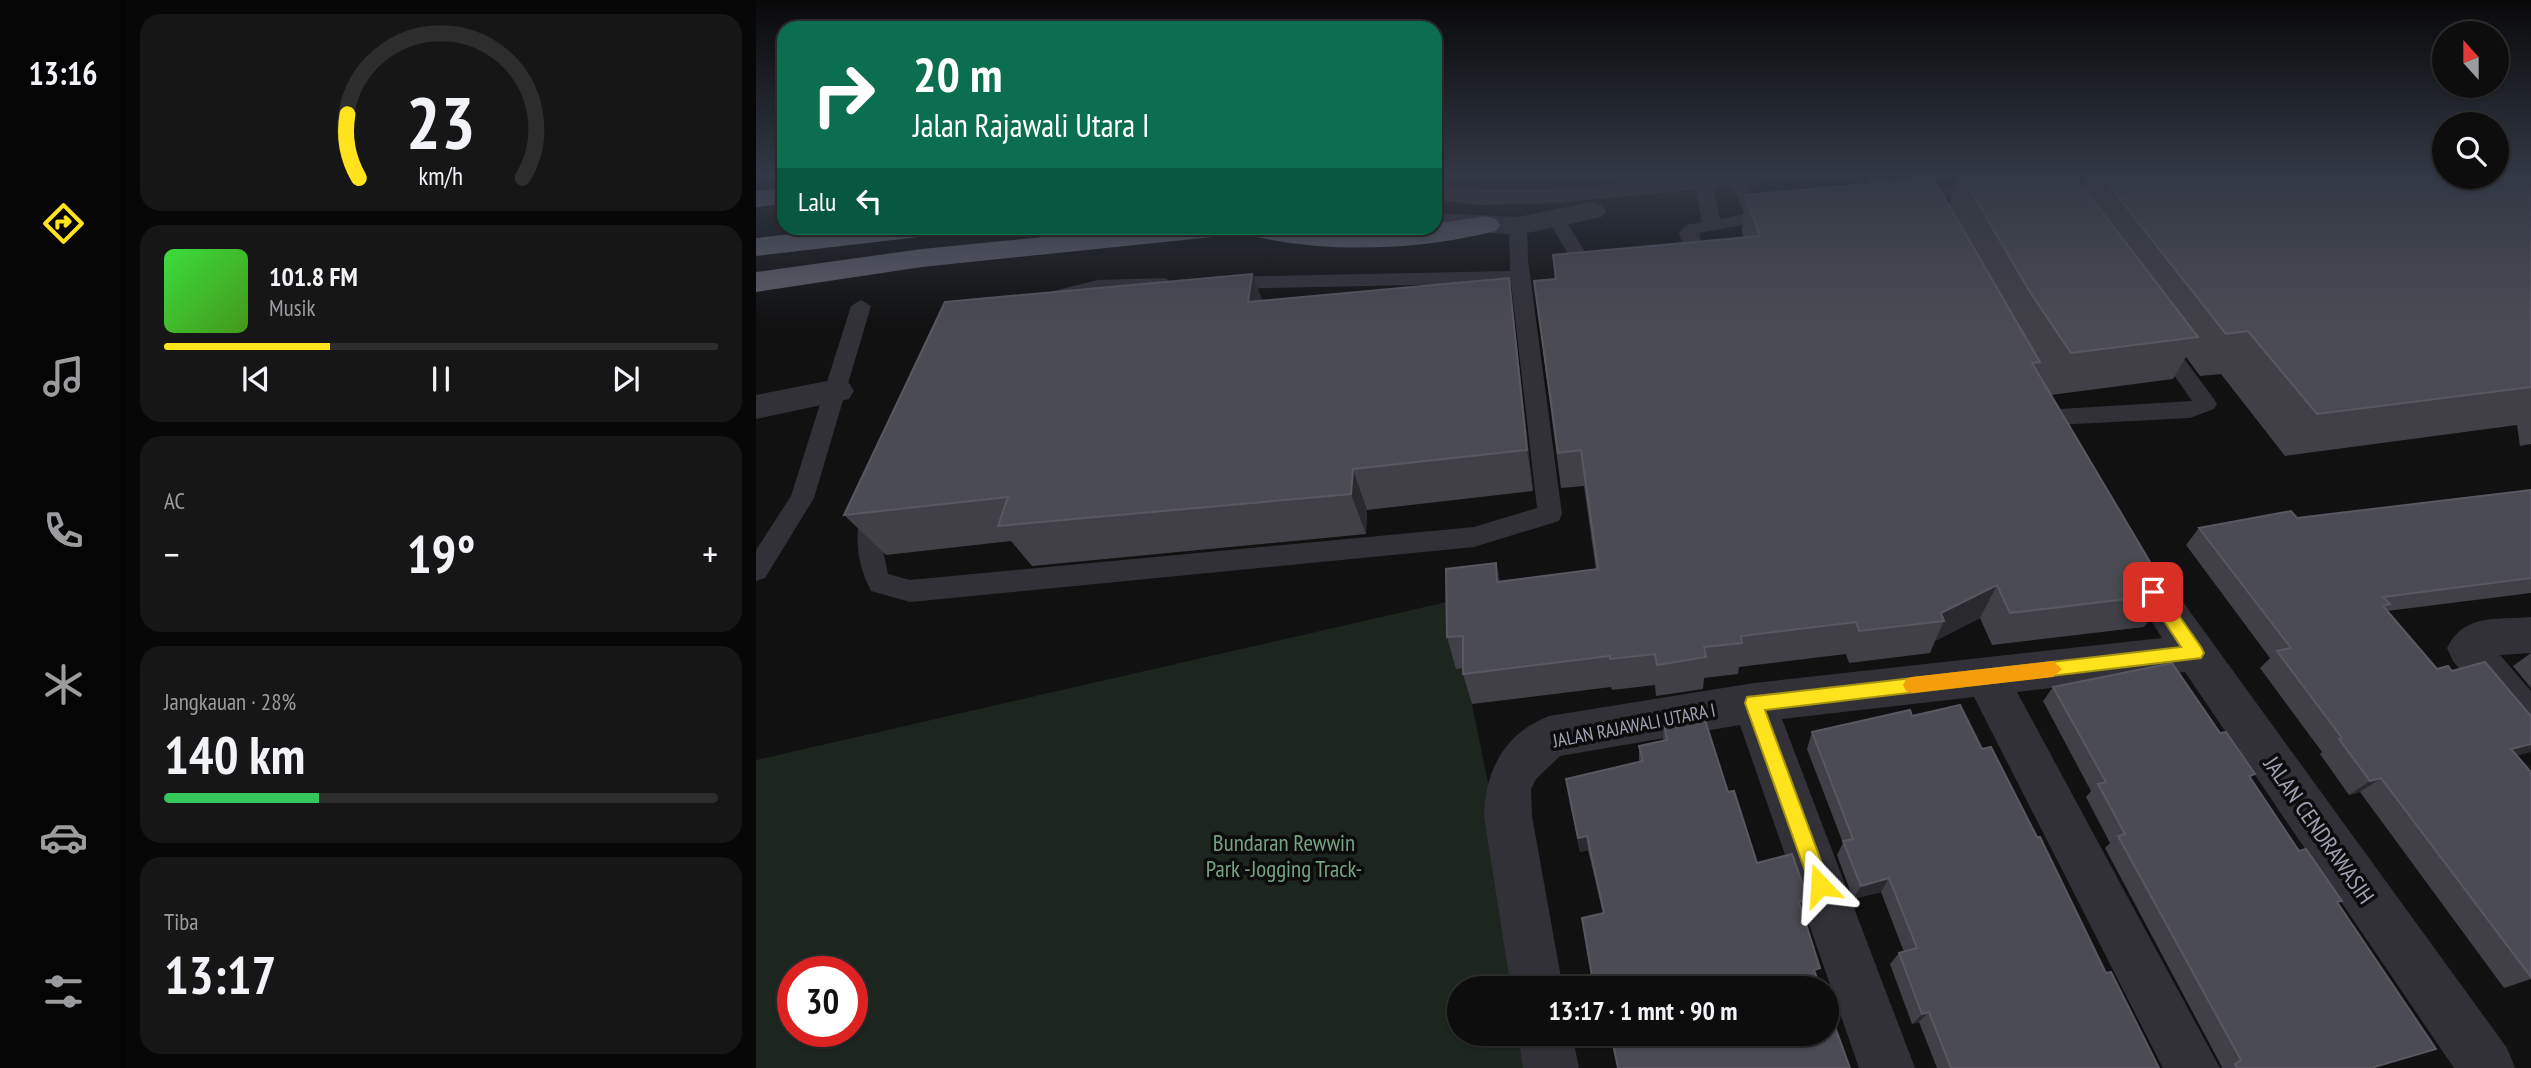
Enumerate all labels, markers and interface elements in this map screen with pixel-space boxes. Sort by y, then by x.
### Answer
north arrow [2432,21,2510,98]
map controls [2432,21,2509,189]
text: 20 m [913,42,1002,106]
icon: right [798,49,889,140]
text: 13:16 [28,52,98,94]
text: 23 [406,75,476,169]
text: Jalan Rajawali Utara I [913,104,1149,146]
button: search [2432,112,2509,189]
text: km/h [419,160,463,192]
icon: left [850,182,888,220]
text: Lalu [798,185,836,218]
icon: directions [39,199,88,248]
text: 101.8 FM [269,260,358,293]
text: Musik [269,293,315,322]
icon: music [39,352,88,401]
icon: previous [237,360,275,398]
icon: pause [422,360,460,398]
icon: next [607,360,645,398]
text: AC [164,486,185,515]
icon: phone [39,506,88,555]
text: 19° [407,520,475,587]
text: − [164,529,180,578]
text: + [702,529,718,578]
pin [2123,562,2183,622]
icon: arrive [2134,573,2172,611]
icon: climate [39,660,88,709]
text: Jangkauan · 28% [164,687,296,716]
street label: JALAN RAJAWALI UTARA I [1550,697,1717,753]
text: 140 km [164,721,305,788]
street label: JALAN CENDRAWASIH [2257,750,2381,909]
icon: car [39,813,88,862]
park label: Bundaran Rewwin Park -Jogging Track- [1206,828,1362,883]
position arrow [1783,848,1857,922]
text: Tiba [164,907,198,936]
text: 13:17 [164,941,276,1008]
speed limit sign: 30 [777,956,868,1047]
icon: filters [39,967,88,1016]
text: 13:17 · 1 mnt · 90 m [1548,994,1738,1027]

